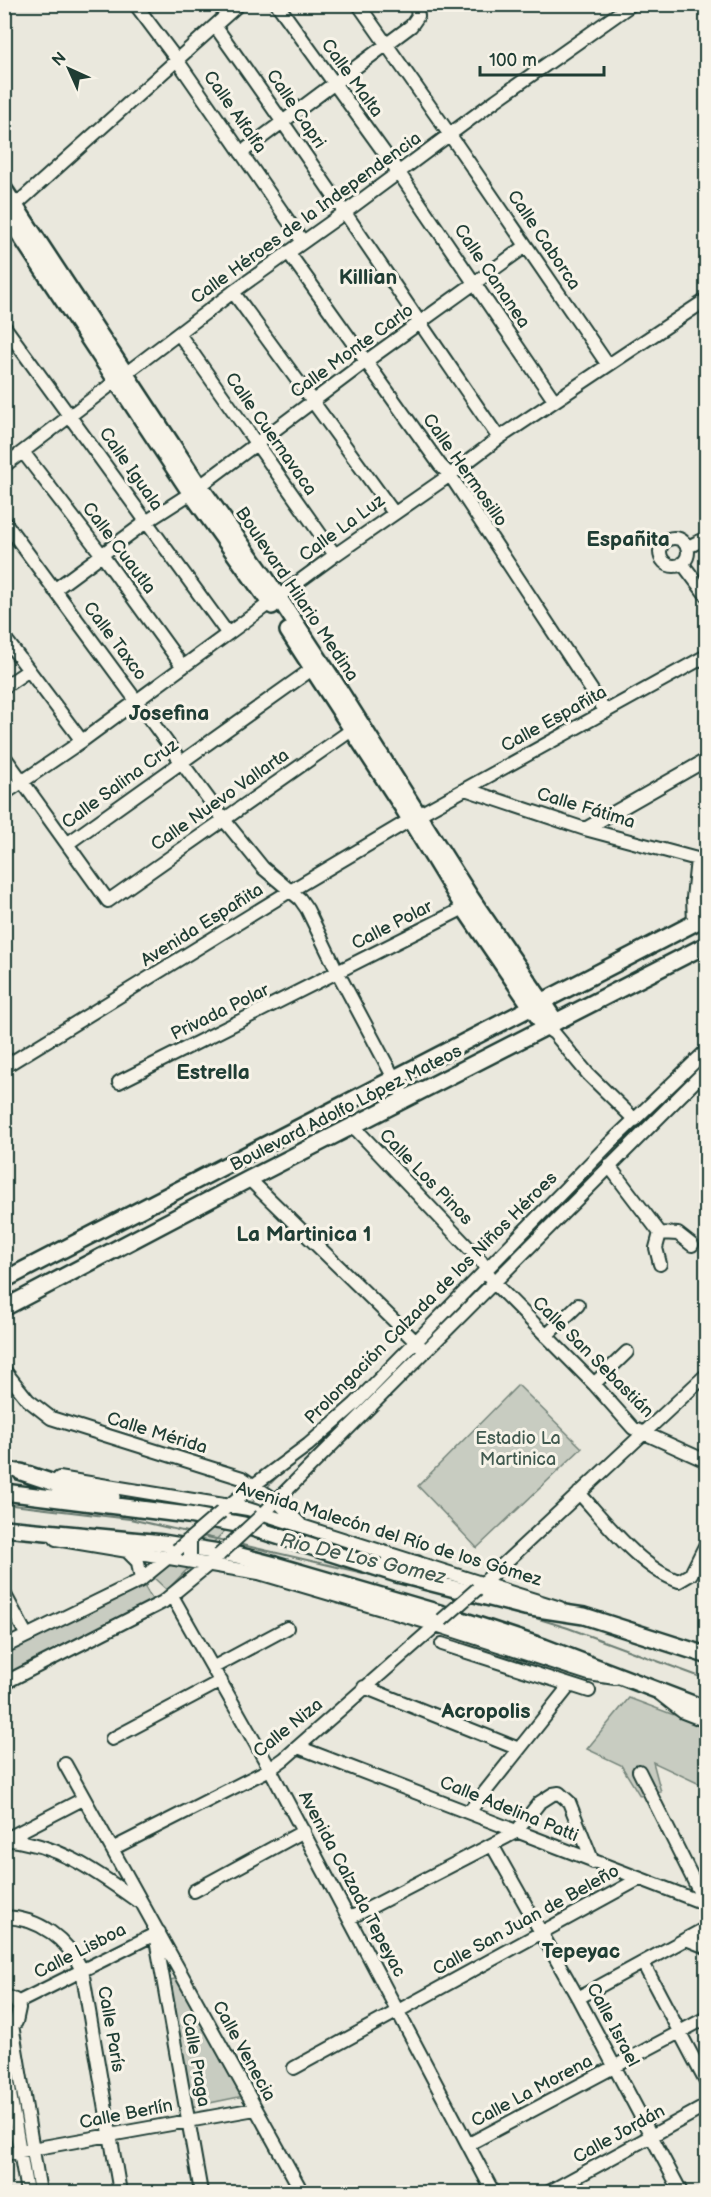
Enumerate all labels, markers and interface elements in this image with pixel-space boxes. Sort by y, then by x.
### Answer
street label: Calle Malta [317,35,387,121]
north arrow [39,39,99,99]
scale bar [480,39,604,77]
text: N [48,48,70,70]
text: 100 m [489,50,537,71]
street label: Calle Capri [262,66,330,152]
street label: Calle Alfalfa [199,67,271,157]
street label: Calle Héroes de la Independencia [187,127,425,309]
street label: Calle Caborca [503,186,585,294]
street label: Calle Cananea [450,220,534,332]
district label: Killian [339,265,397,290]
street label: Calle Monte Carlo [287,299,417,403]
street label: Calle Cuernavaca [221,369,321,499]
street label: Calle Hermosillo [418,409,512,531]
street label: Calle Iguala [95,423,167,515]
street label: Calle La Luz [295,490,389,566]
street label: Calle Cuautla [78,498,160,598]
street label: Boulevard Hilario Medina [231,503,363,685]
district label: Españita [586,527,670,552]
street label: Calle Taxco [79,598,151,684]
street label: Calle Españita [498,681,610,757]
district label: Josefina [129,701,209,726]
street label: Calle Salina Cruz [58,735,183,833]
street label: Calle Nuevo Vallarta [147,745,293,855]
street label: Calle Fátima [534,783,638,833]
street label: Avenida Españita [137,879,267,971]
street label: Calle Polar [348,895,436,954]
street label: Privada Polar [167,979,273,1045]
street label: Boulevard Adolfo López Mateos [227,1040,465,1176]
district label: Estrella [176,1060,250,1085]
street label: Calle Los Pinos [375,1125,477,1229]
street label: Prolongación Calzada de los Niños Héroes [300,1167,562,1429]
district label: La Martinica 1 [236,1222,372,1247]
street label: Calle San Sebastián [528,1292,658,1422]
street label: Calle Mérida [104,1408,210,1458]
park label: Estadio La Martinica [475,1428,561,1470]
street label: Avenida Malecón del Río de los Gómez [234,1477,545,1591]
water label: Rio De Los Gomez [278,1528,449,1590]
street label: Calle Niza [249,1694,327,1762]
district label: Acropolis [441,1699,530,1724]
street label: Calle Adelina Patti [437,1772,581,1846]
street label: Avenida Calzada Tepeyac [294,1787,410,1981]
street label: Calle San Juan de Beleño [429,1860,623,1980]
street label: Calle Lisboa [30,1919,130,1983]
district label: Tepeyac [542,1939,620,1964]
street label: Calle Israel [582,1979,644,2071]
street label: Calle París [93,1984,129,2074]
street label: Calle Venecia [208,1997,280,2105]
street label: Calle Praga [177,2012,215,2108]
street label: Calle La Morena [468,2050,596,2132]
street label: Calle Berlín [78,2095,174,2133]
street label: Calle Jordán [570,2100,668,2168]

